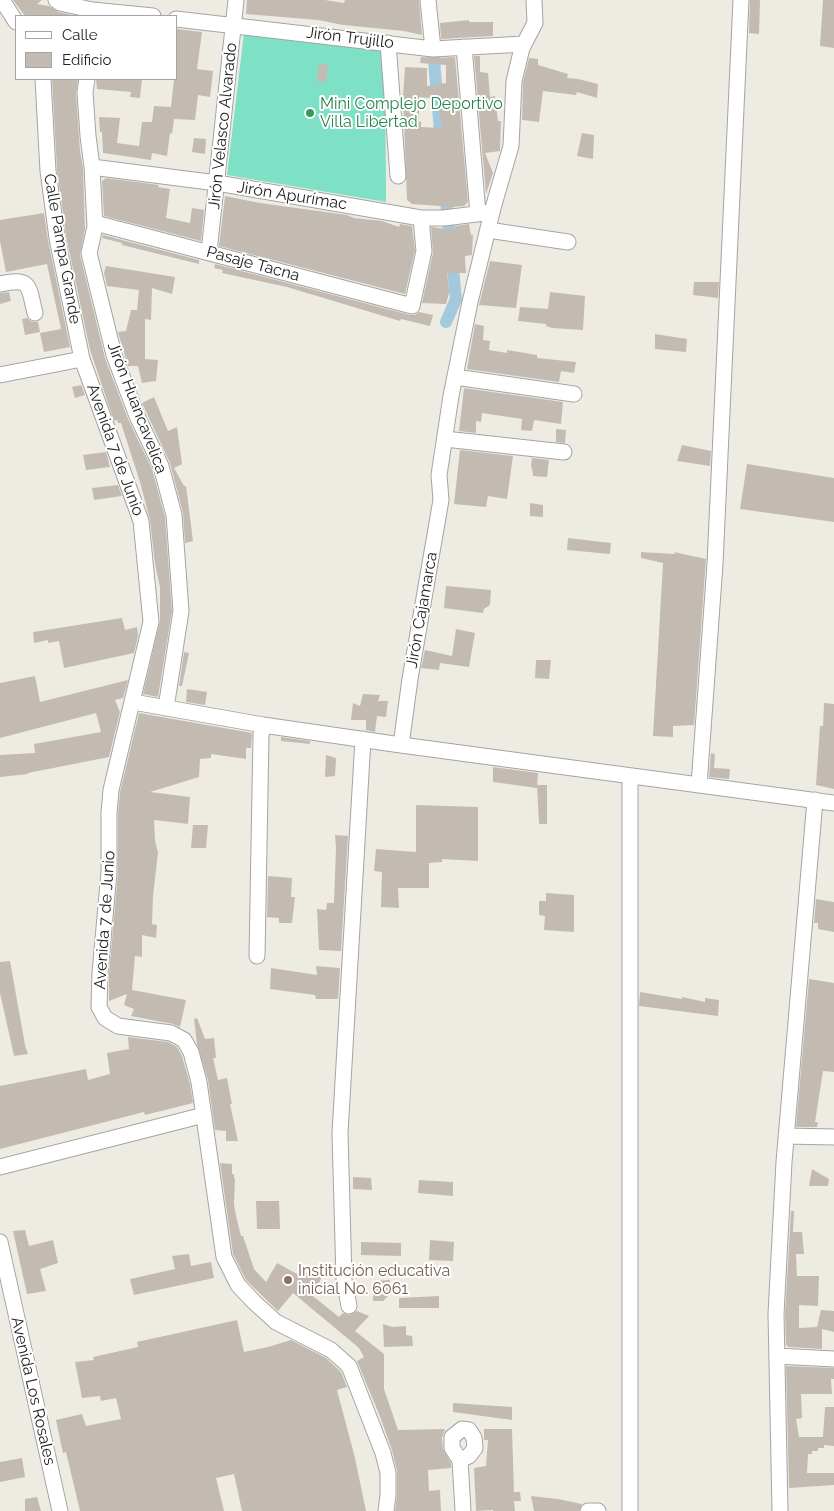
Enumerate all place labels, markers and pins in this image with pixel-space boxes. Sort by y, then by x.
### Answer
place label: Mini Complejo Deportivo Villa Libertad [320,94,503,132]
marker: Mini Complejo Deportivo Villa Libertad [304,107,316,119]
place label: Institución educativa inicial No. 6061 [298,1261,450,1299]
marker: Institución educativa inicial No. 6061 [282,1274,294,1286]

